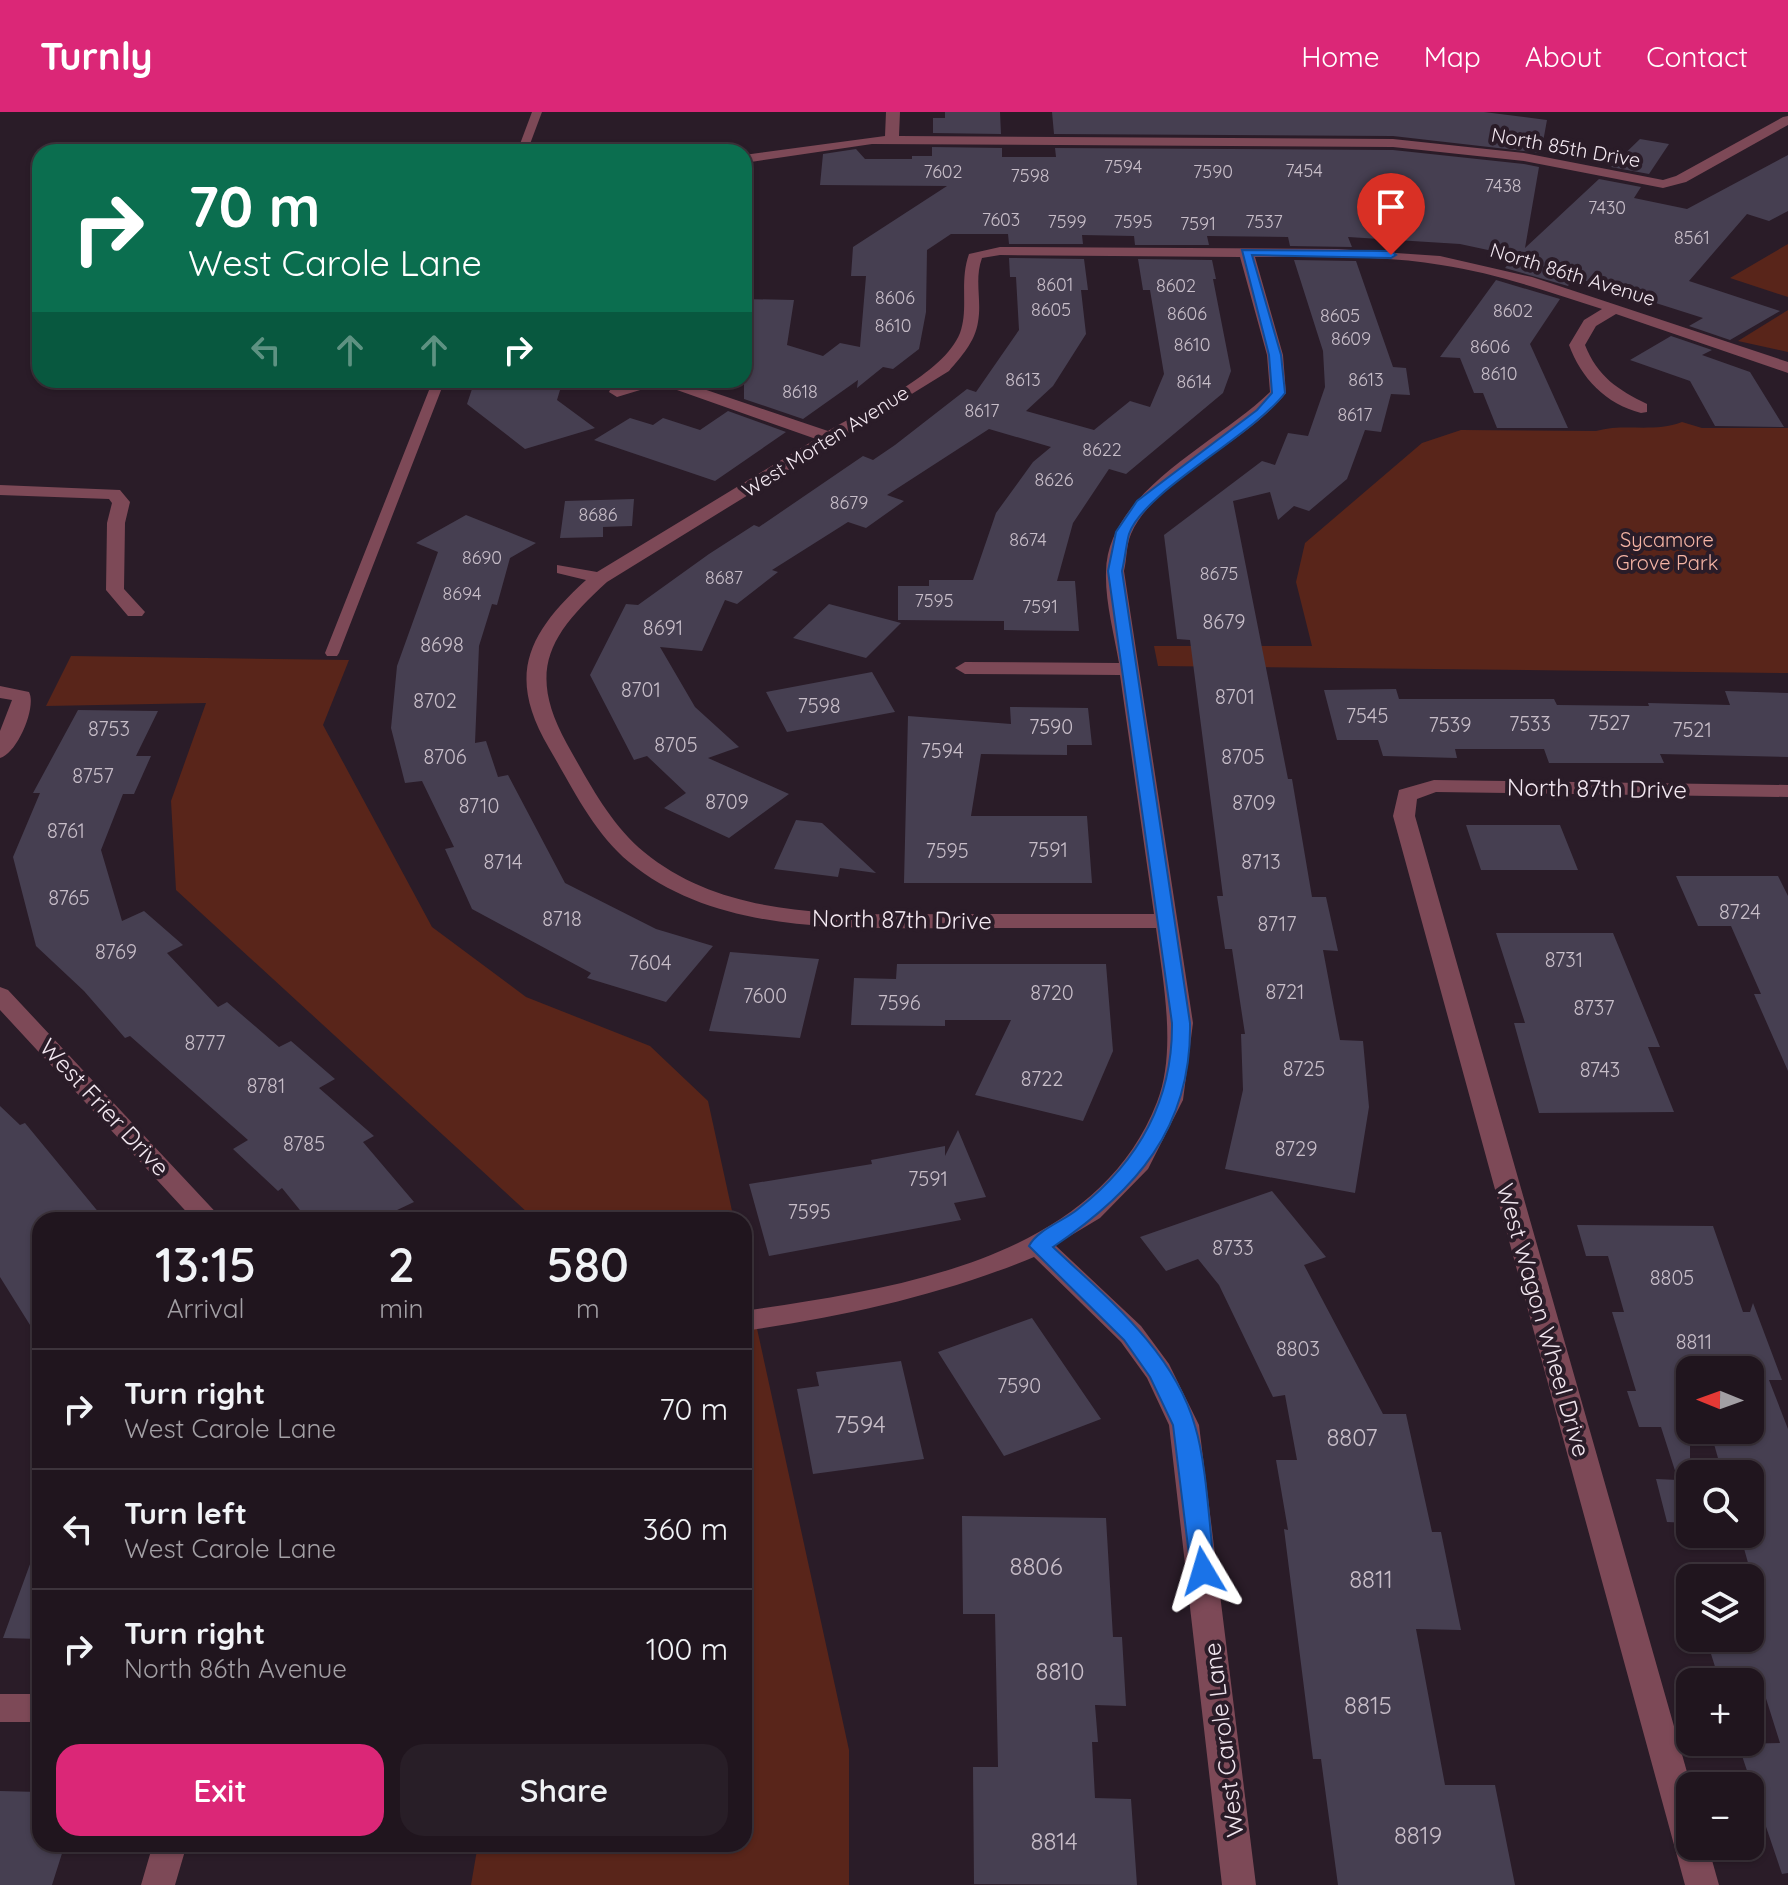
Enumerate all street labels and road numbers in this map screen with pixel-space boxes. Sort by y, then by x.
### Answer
street label: North 85th Drive [1489,122,1643,172]
street label: North 86th Avenue [1487,237,1659,311]
street label: West Morten Avenue [737,380,913,502]
street label: North 87th Drive [1507,771,1687,805]
street label: North 87th Drive [812,902,992,936]
street label: West Frier Drive [34,1032,176,1182]
street label: West Wagon Wheel Drive [1491,1180,1597,1460]
street label: West Carole Lane [1196,1641,1250,1839]

